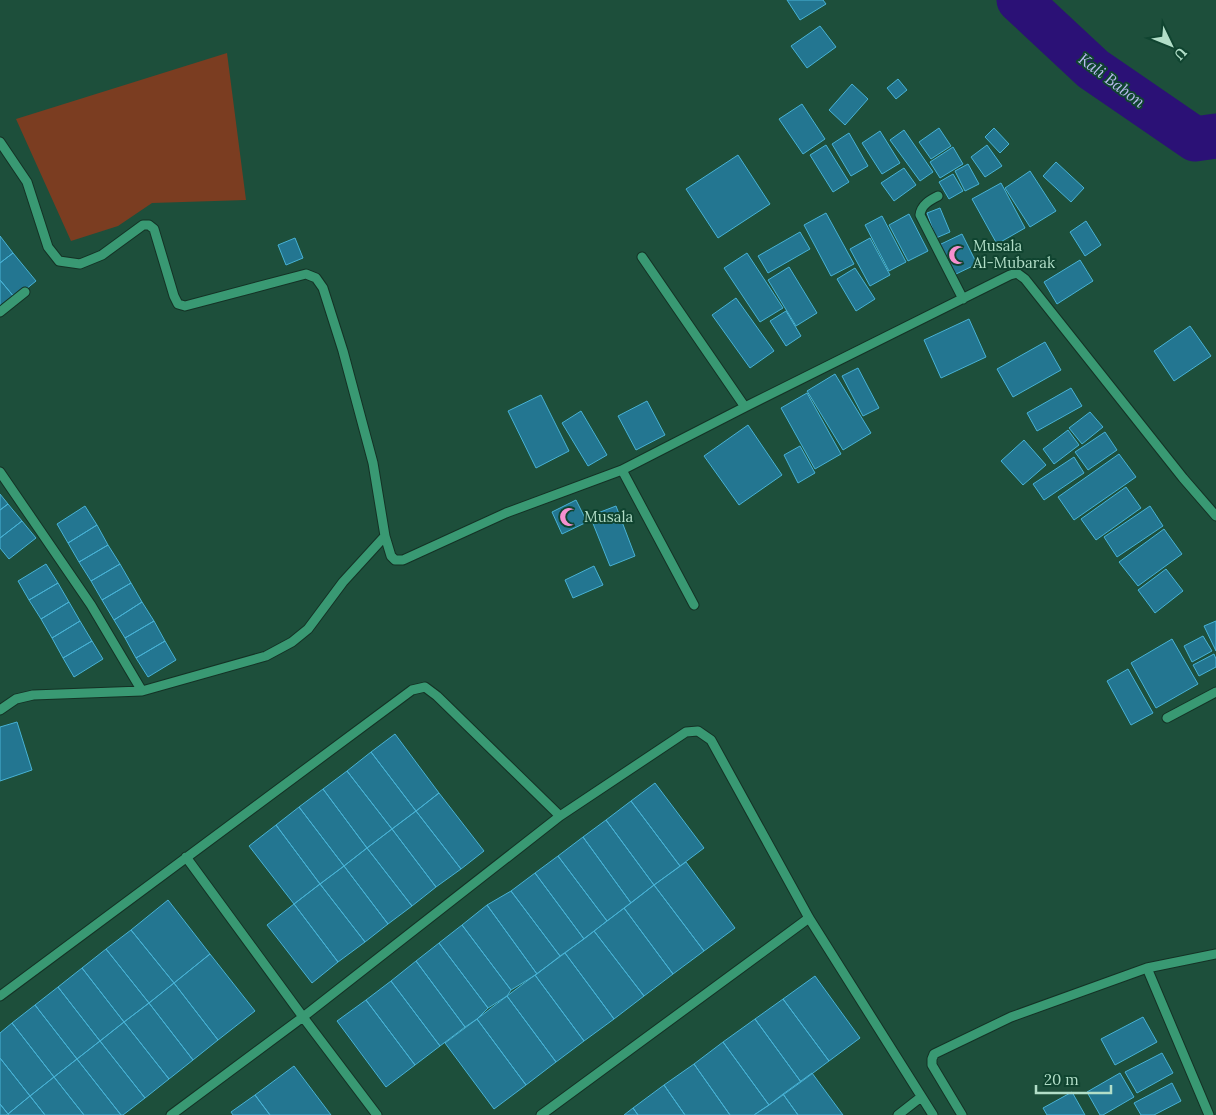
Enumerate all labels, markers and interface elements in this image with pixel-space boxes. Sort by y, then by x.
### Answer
north arrow [1146,20,1196,70]
text: U [1170,44,1191,64]
water label: Kali Babon [1075,48,1149,112]
place label: Musala Al-Mubarak [972,236,1055,272]
mosque icon: Musala Al-Mubarak [947,244,969,266]
mosque icon: Musala [558,506,580,528]
place label: Musala [584,507,633,526]
scale bar [1036,1062,1111,1094]
text: 20 m [1044,1070,1079,1089]

